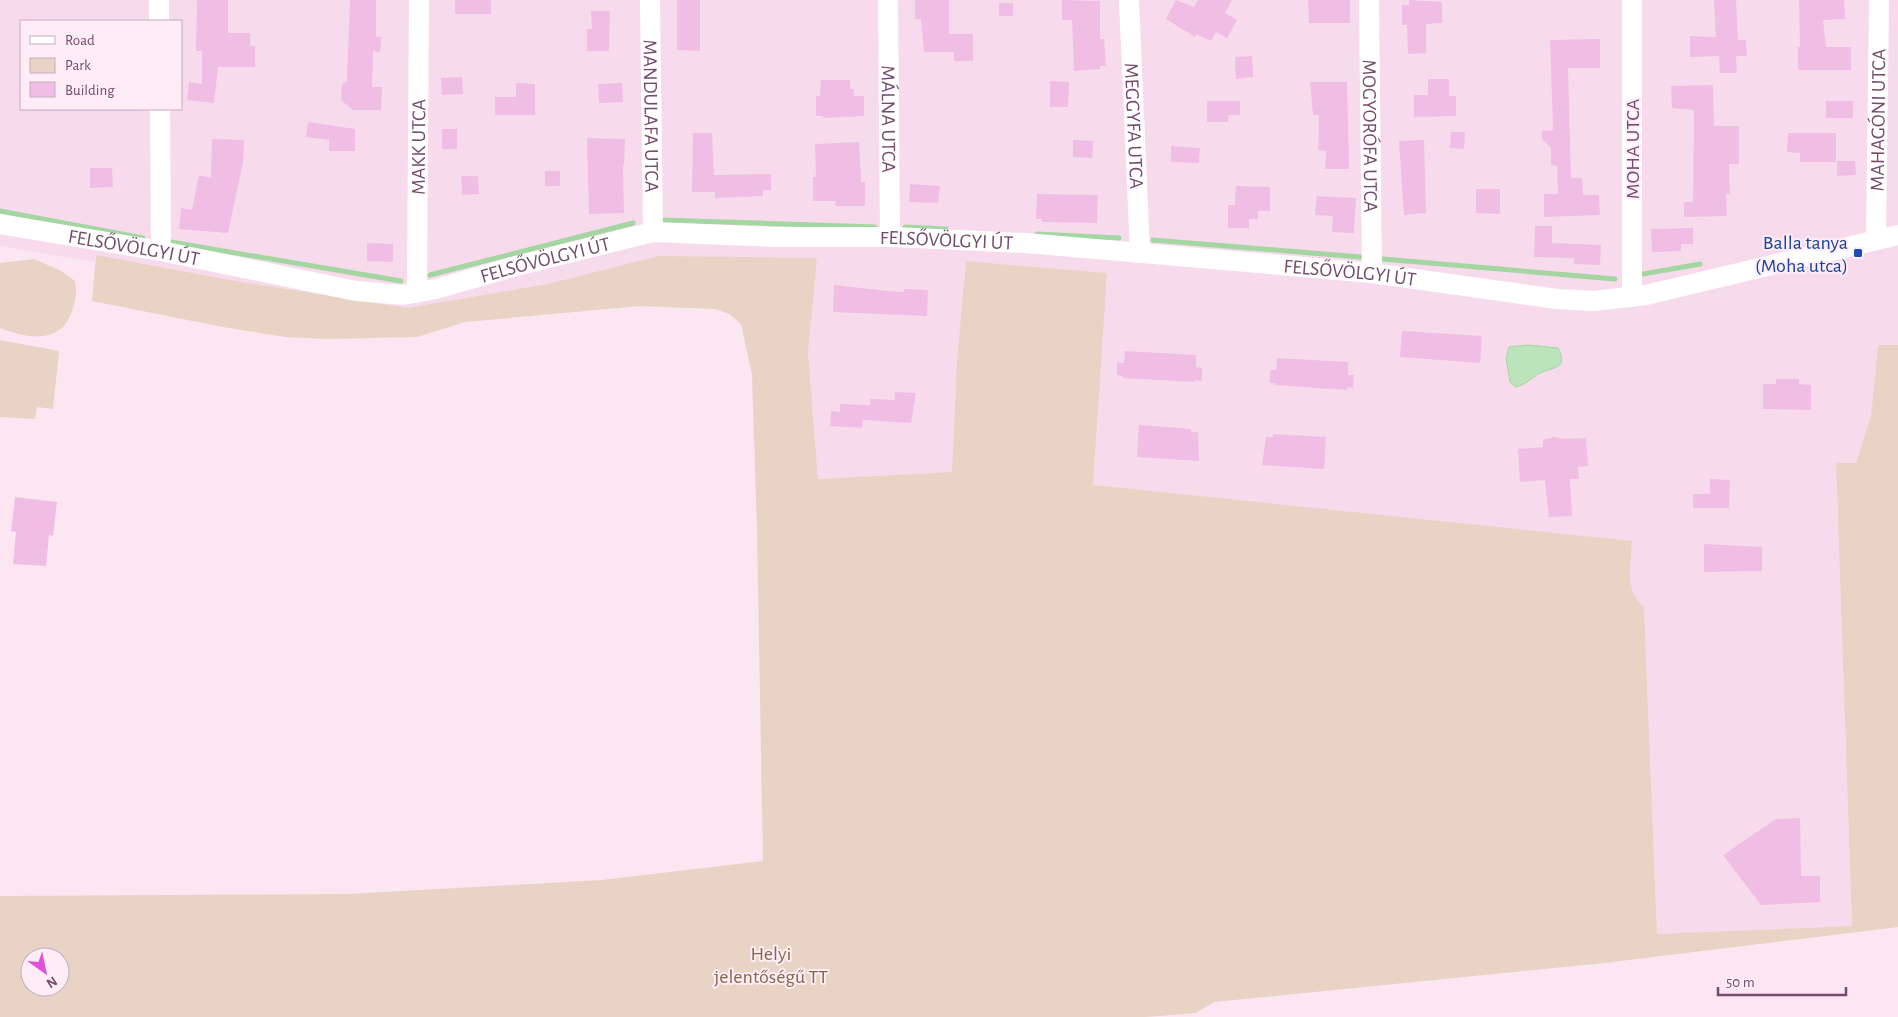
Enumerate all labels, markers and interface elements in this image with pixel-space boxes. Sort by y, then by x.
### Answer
legend [20,20,182,110]
text: Road [65,33,95,48]
street label: MANDULAFA UTCA [640,39,661,193]
street label: MAHAGÓNI UTCA [1867,48,1889,192]
text: Park [65,58,91,73]
street label: MOGYORÓFA UTCA [1359,59,1381,213]
street label: MEGGYFA UTCA [1121,62,1146,190]
street label: MÁLNA UTCA [878,65,899,173]
text: Building [65,83,115,98]
street label: MAKK UTCA [409,98,429,195]
street label: MOHA UTCA [1623,98,1643,199]
street label: FELSŐVÖLGYI ÚT [67,227,202,270]
street label: FELSŐVÖLGYI ÚT [880,228,1014,253]
place label: Balla tanya (Moha utca) [1755,233,1848,276]
street label: FELSŐVÖLGYI ÚT [478,234,612,287]
marker: Balla tanya (Moha utca) [1852,247,1864,259]
street label: FELSŐVÖLGYI ÚT [1283,256,1418,290]
park label: Helyi jelentőségű TT [714,944,828,987]
north arrow [20,947,70,997]
scale bar [1718,964,1846,996]
text: N [44,974,59,991]
text: 50 m [1726,975,1755,990]

